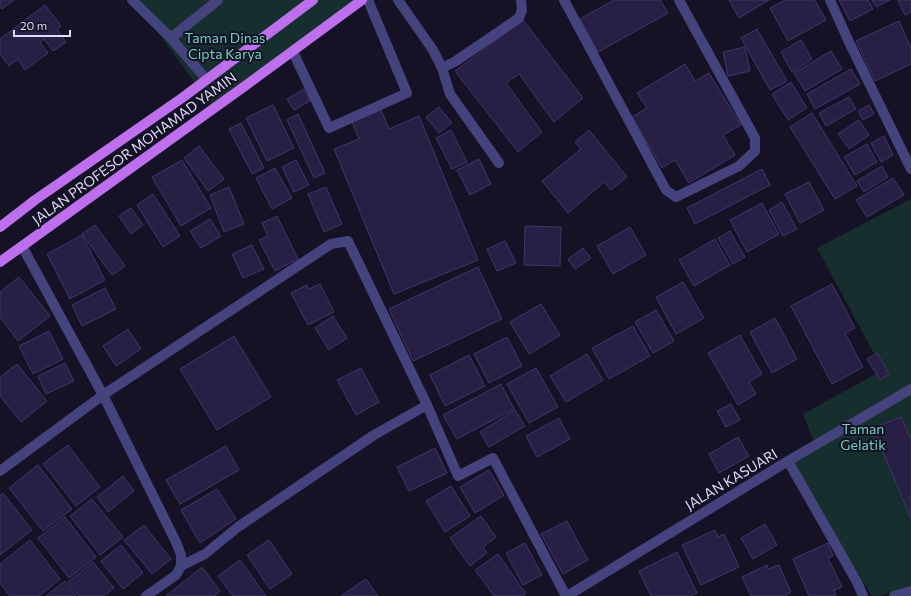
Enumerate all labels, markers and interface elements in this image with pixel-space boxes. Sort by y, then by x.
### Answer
scale bar [14,12,70,38]
text: 20 m [20,18,47,32]
park label: Taman Dinas Cipta Karya [185,29,265,62]
street label: JALAN PROFESOR MOHAMAD YAMIN [29,68,239,228]
park label: Taman Gelatik [840,420,886,453]
street label: JALAN KASUARI [682,445,780,513]

